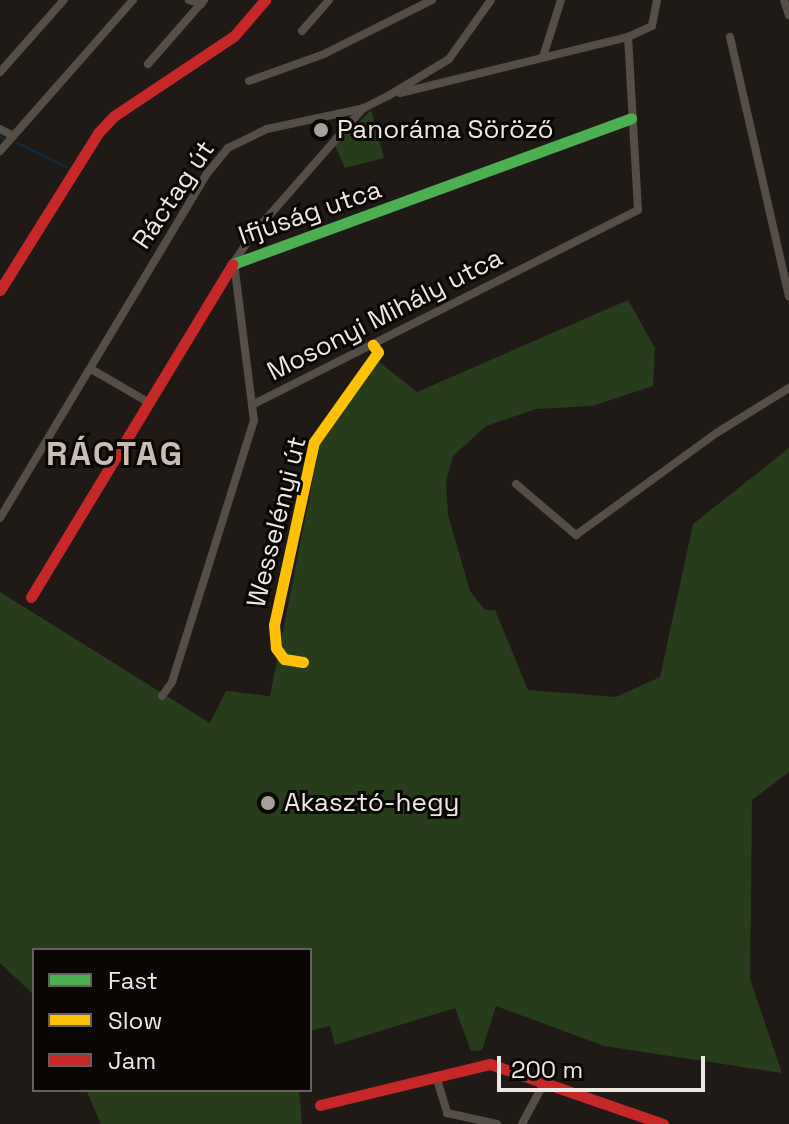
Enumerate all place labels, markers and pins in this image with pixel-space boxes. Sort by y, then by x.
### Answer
place label: Panoráma Söröző [337,114,554,146]
marker: Panoráma Söröző [312,121,330,139]
place label: Akasztó-hegy [284,787,459,819]
marker: Akasztó-hegy [259,794,277,812]

